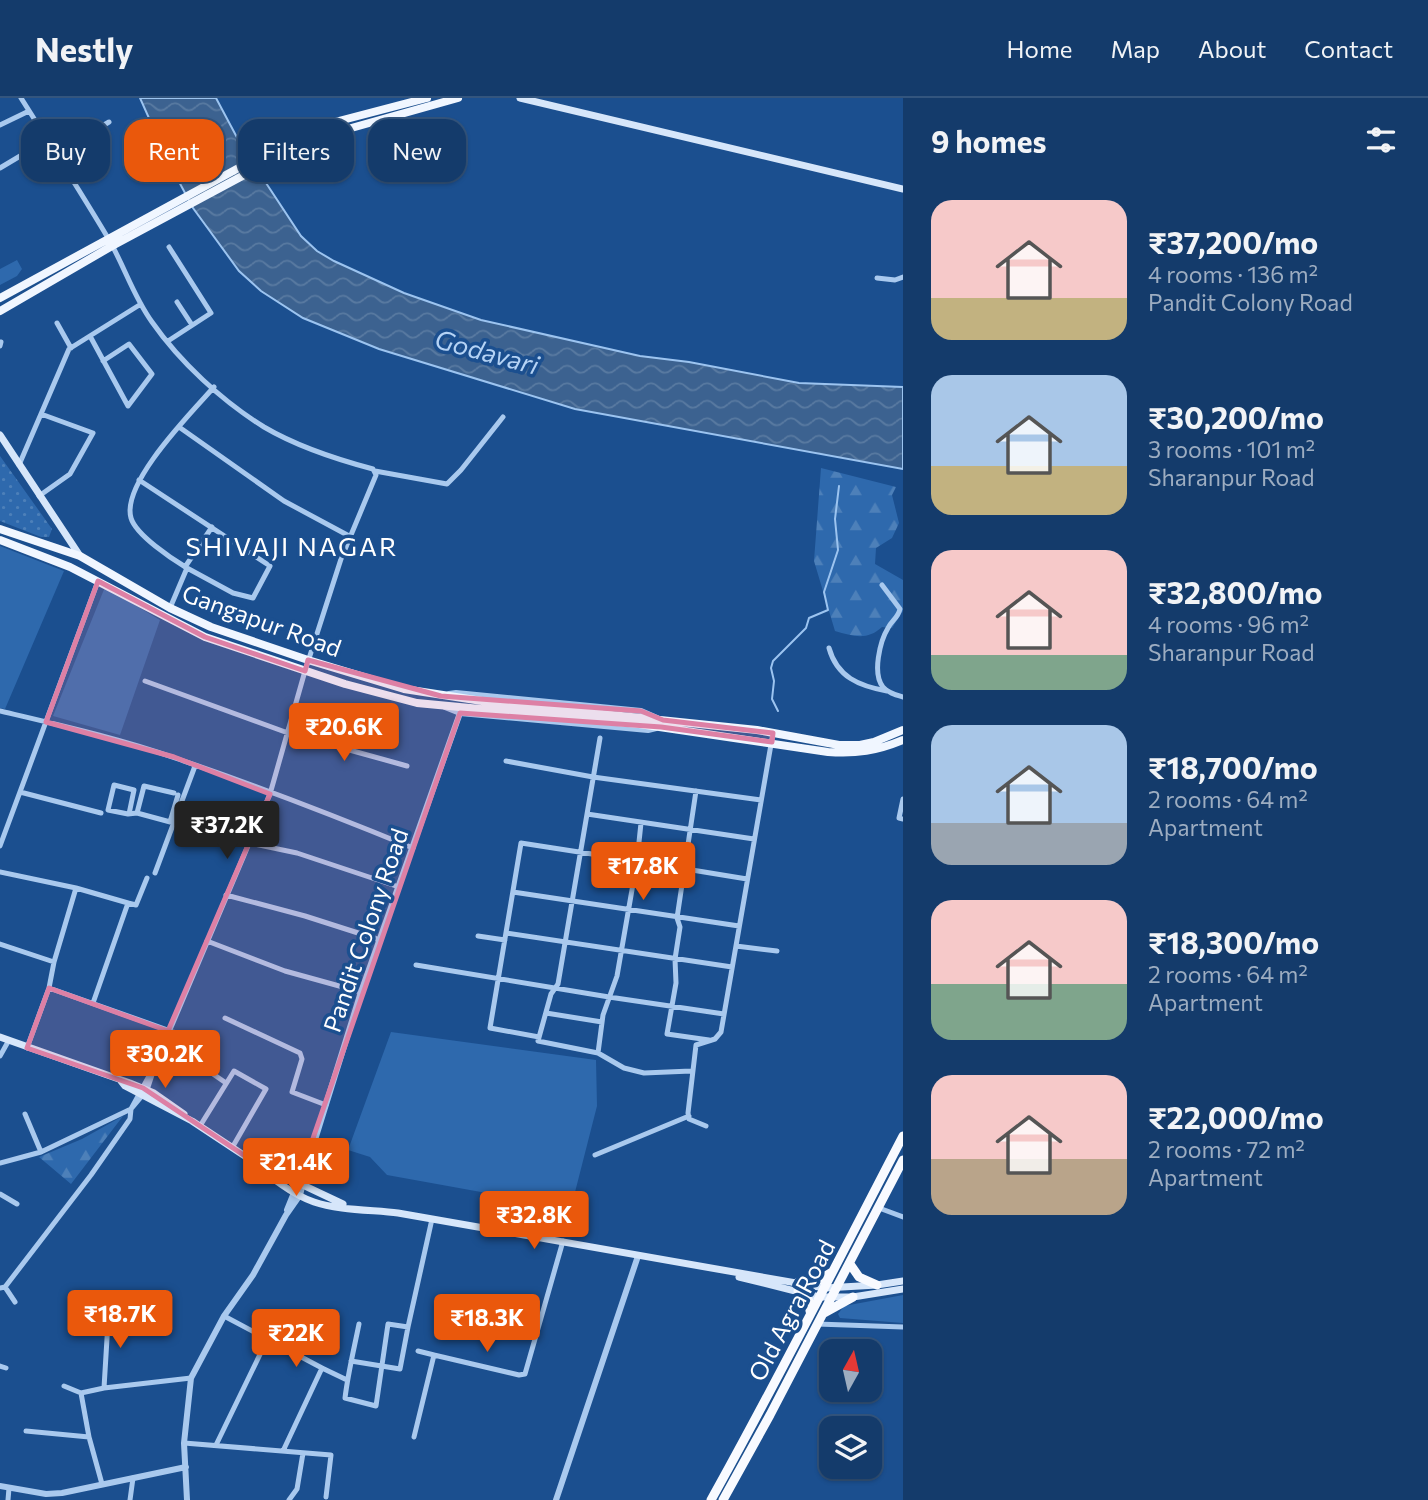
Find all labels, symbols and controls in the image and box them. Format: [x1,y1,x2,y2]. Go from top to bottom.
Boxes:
text: Nestly [35,28,133,69]
text: Home [1007,34,1073,63]
text: Map [1111,34,1160,63]
text: About [1198,34,1266,63]
text: Contact [1304,34,1393,63]
chip: Buy [21,119,110,182]
chip: Rent [124,119,224,182]
chip: Filters [238,119,354,182]
chip: New [368,119,466,182]
icon: filters [1362,121,1400,159]
text: 9 homes [931,122,1046,159]
text: ₹37,200/mo [1148,223,1318,260]
icon: home [987,228,1071,312]
text: 4 rooms · 136 m² [1148,260,1318,288]
text: Pandit Colony Road [1148,288,1353,316]
water label: Godavari [432,322,544,380]
text: ₹30,200/mo [1148,398,1324,435]
icon: home [987,403,1071,487]
text: 3 rooms · 101 m² [1148,435,1315,463]
text: Sharanpur Road [1148,463,1315,491]
district label: SHIVAJI NAGAR [186,530,398,561]
text: ₹32,800/mo [1148,573,1323,610]
street label: Gangapur Road [179,578,345,662]
icon: home [987,578,1071,662]
text: 4 rooms · 96 m² [1148,610,1309,638]
text: Sharanpur Road [1148,638,1315,666]
pin: ₹20.6K [287,704,401,763]
text: ₹20.6K [305,712,383,740]
text: ₹18,700/mo [1148,748,1318,785]
icon: home [987,753,1071,837]
text: 2 rooms · 64 m² [1148,785,1308,813]
pin: ₹37.2K [170,802,284,861]
text: ₹37.2K [190,810,264,838]
text: Apartment [1148,813,1263,841]
street label: Pandit Colony Road [317,824,413,1036]
pin: ₹17.8K [586,842,700,902]
text: ₹17.8K [607,851,679,879]
text: ₹18,300/mo [1148,923,1319,960]
icon: home [987,928,1071,1012]
text: 2 rooms · 64 m² [1148,960,1308,988]
text: Apartment [1148,988,1263,1016]
pin: ₹30.2K [108,1030,222,1090]
text: ₹30.2K [126,1039,204,1067]
text: ₹22,000/mo [1148,1098,1324,1135]
icon: home [987,1103,1071,1187]
text: 2 rooms · 72 m² [1148,1135,1305,1163]
pin: ₹21.4K [239,1138,353,1198]
text: ₹21.4K [259,1147,333,1175]
text: Apartment [1148,1163,1263,1191]
pin: ₹32.8K [477,1192,591,1251]
text: ₹32.8K [496,1200,572,1228]
street label: Old Agra Road [742,1234,840,1386]
pin: ₹18.7K [63,1290,177,1350]
pin: ₹18.3K [430,1294,544,1354]
text: ₹18.7K [83,1299,157,1327]
text: ₹18.3K [450,1303,524,1331]
pin: ₹22K [255,1310,337,1369]
text: ₹22K [268,1318,324,1346]
north arrow [819,1339,882,1402]
map controls [819,1339,882,1479]
button: layers [819,1416,882,1479]

